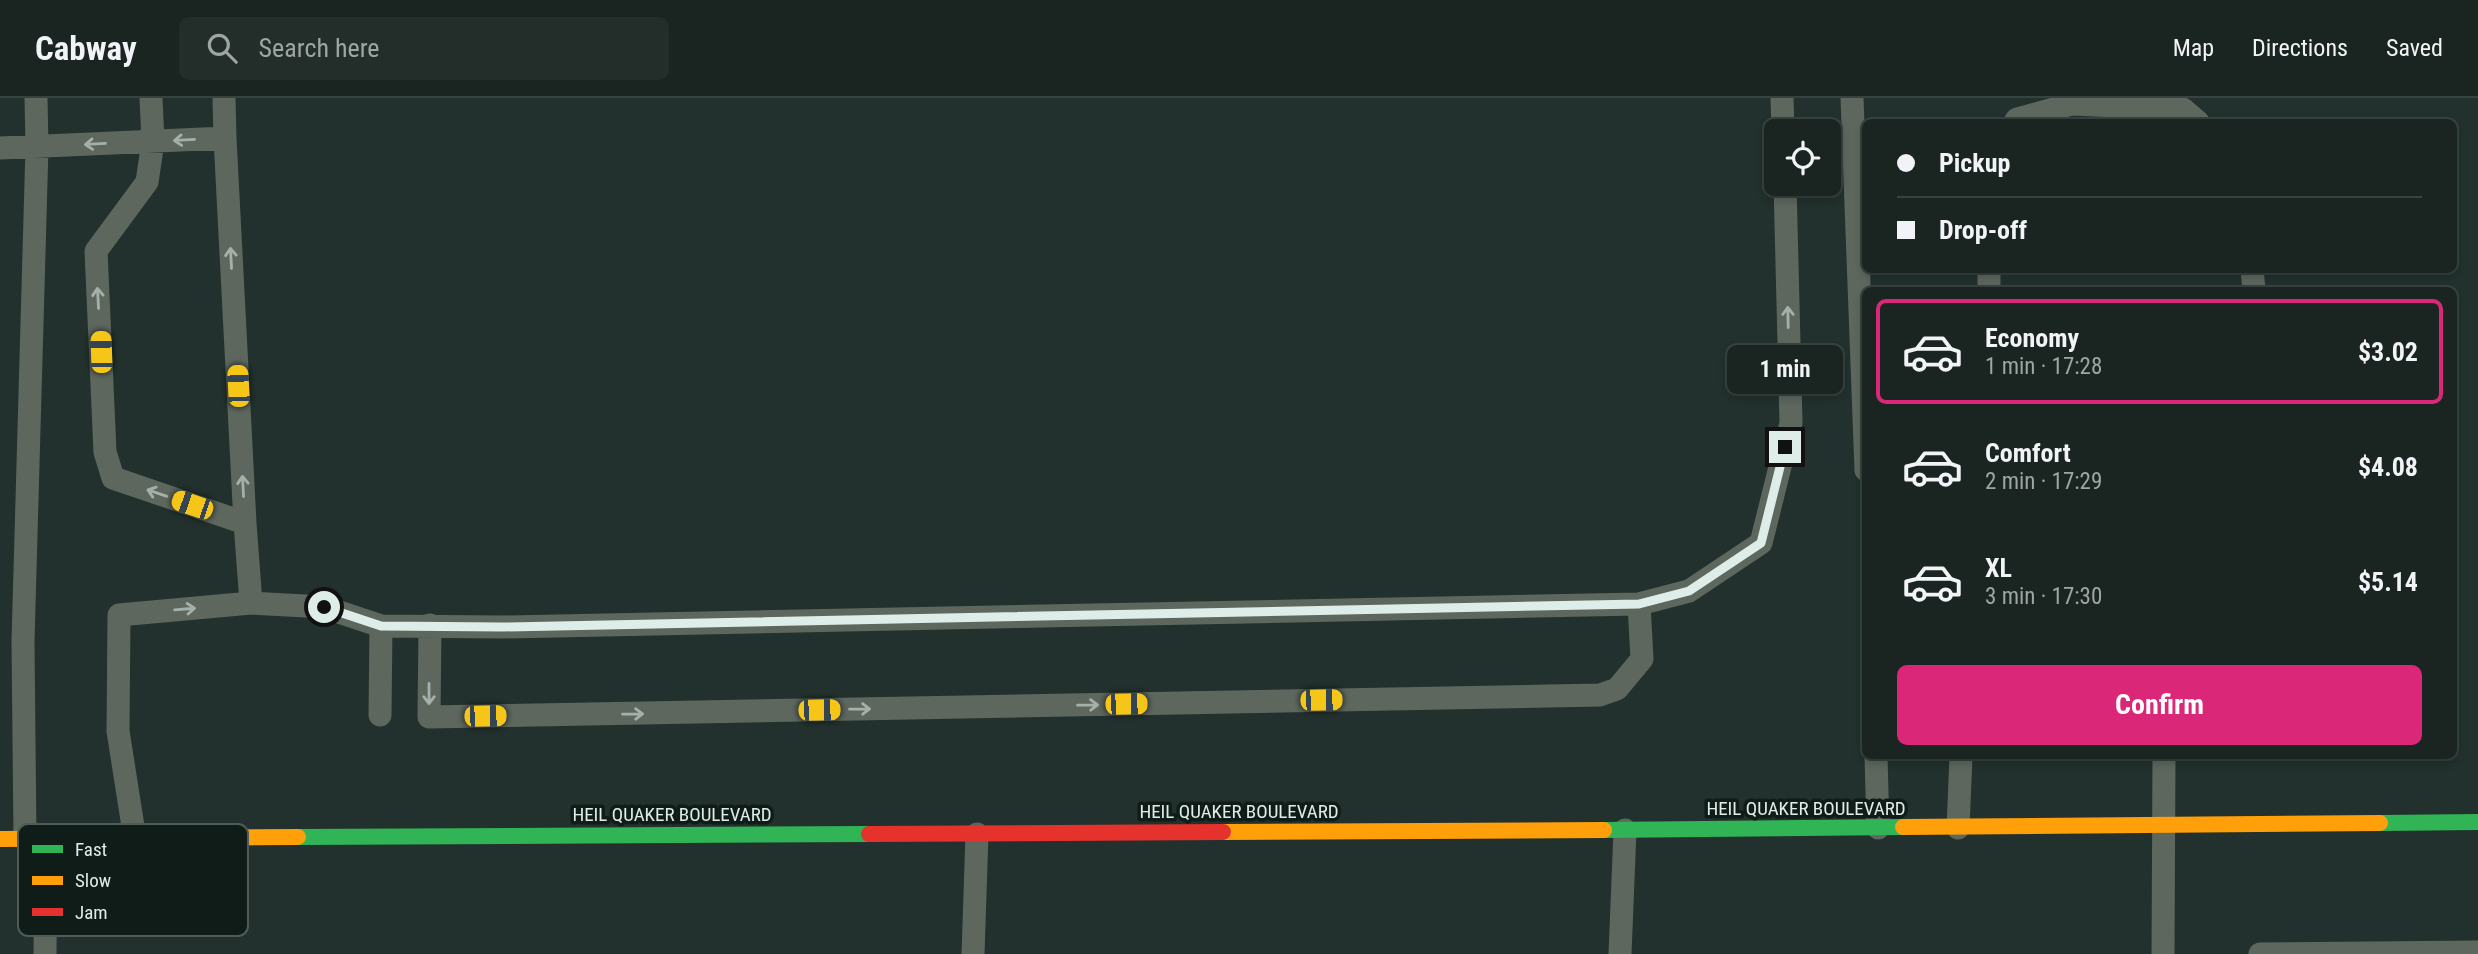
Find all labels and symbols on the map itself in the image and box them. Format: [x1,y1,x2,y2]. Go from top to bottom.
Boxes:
one-way arrow [173,134,196,147]
one-way arrow [84,138,107,151]
one-way arrow [224,248,237,270]
one-way arrow [92,287,105,310]
one-way arrow [1781,306,1795,329]
car [90,331,113,373]
callout: 1 min [1727,345,1843,394]
car [227,364,250,408]
route end [1769,431,1801,463]
one-way arrow [236,475,249,497]
one-way arrow [147,486,169,498]
car [169,488,216,522]
route start [308,591,340,623]
one-way arrow [173,602,196,615]
one-way arrow [422,682,436,705]
car [1300,689,1343,711]
car [1105,693,1148,715]
one-way arrow [1076,698,1099,711]
car [798,699,841,721]
one-way arrow [848,702,871,716]
car [464,705,507,727]
one-way arrow [621,707,644,720]
street label: HEIL QUAKER BOULEVARD [1706,797,1906,820]
street label: HEIL QUAKER BOULEVARD [1139,800,1339,823]
street label: HEIL QUAKER BOULEVARD [572,803,772,826]
legend [18,824,248,936]
text: Fast [75,838,107,861]
text: Slow [75,869,111,892]
text: Jam [75,901,108,924]

